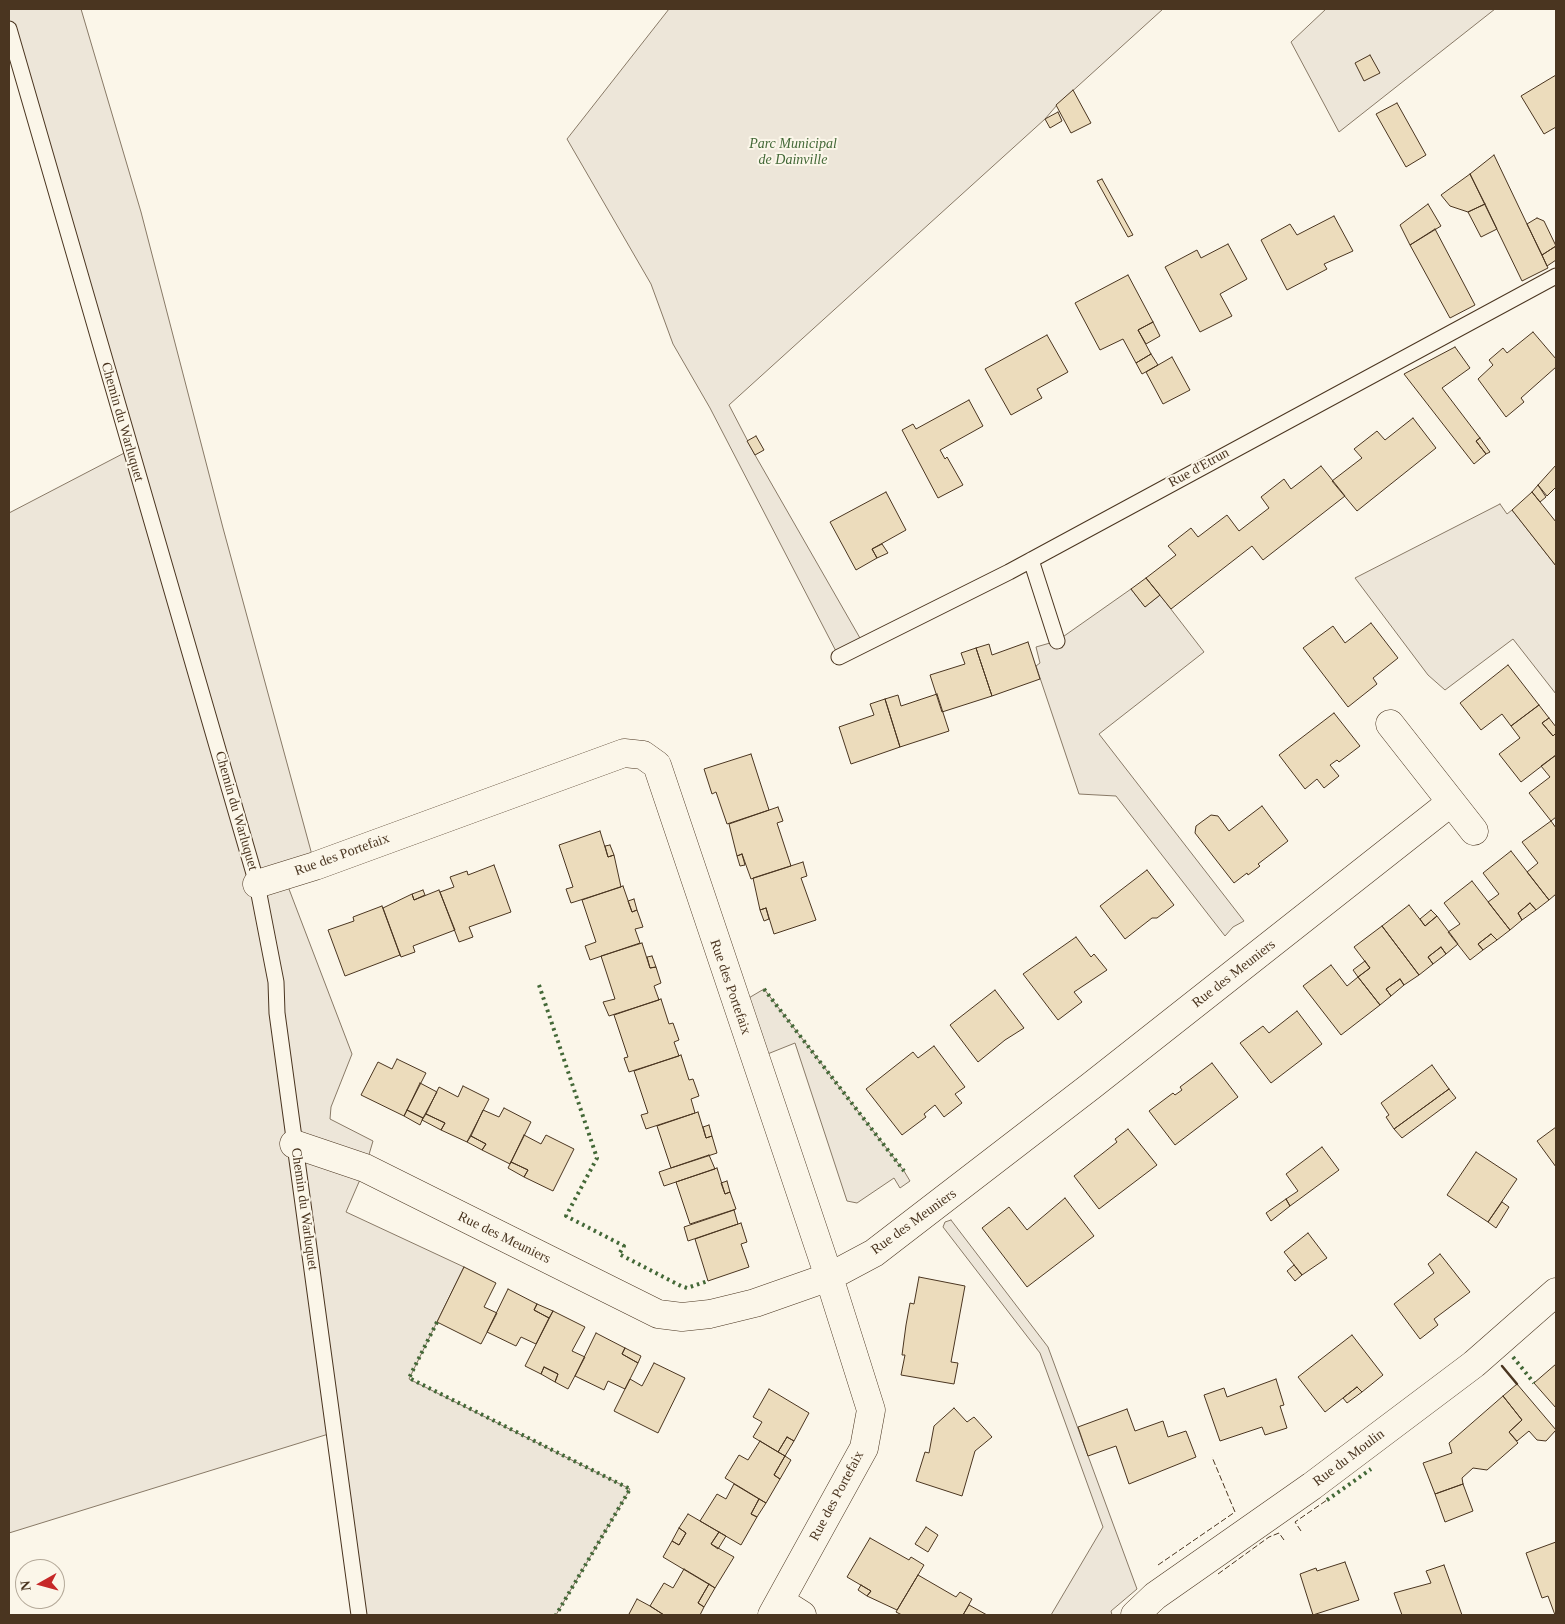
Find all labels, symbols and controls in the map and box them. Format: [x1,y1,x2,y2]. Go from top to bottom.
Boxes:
park label: Parc Municipal de Dainville [749,136,837,168]
street label: Chemin du Warluquet [97,360,147,484]
street label: Rue d'Etrun [1166,444,1232,492]
street label: Chemin du Warluquet [211,749,261,873]
street label: Rue des Portefaix [292,830,392,880]
street label: Rue des Meuniers [1189,936,1279,1012]
street label: Rue des Portefaix [706,937,754,1037]
street label: Chemin du Warluquet [287,1147,321,1271]
street label: Rue des Meuniers [868,1185,960,1259]
street label: Rue des Meuniers [455,1208,553,1268]
street label: Rue du Moulin [1310,1426,1388,1490]
street label: Rue des Portefaix [806,1448,868,1544]
north arrow [15,1559,65,1609]
text: N [18,1580,34,1592]

